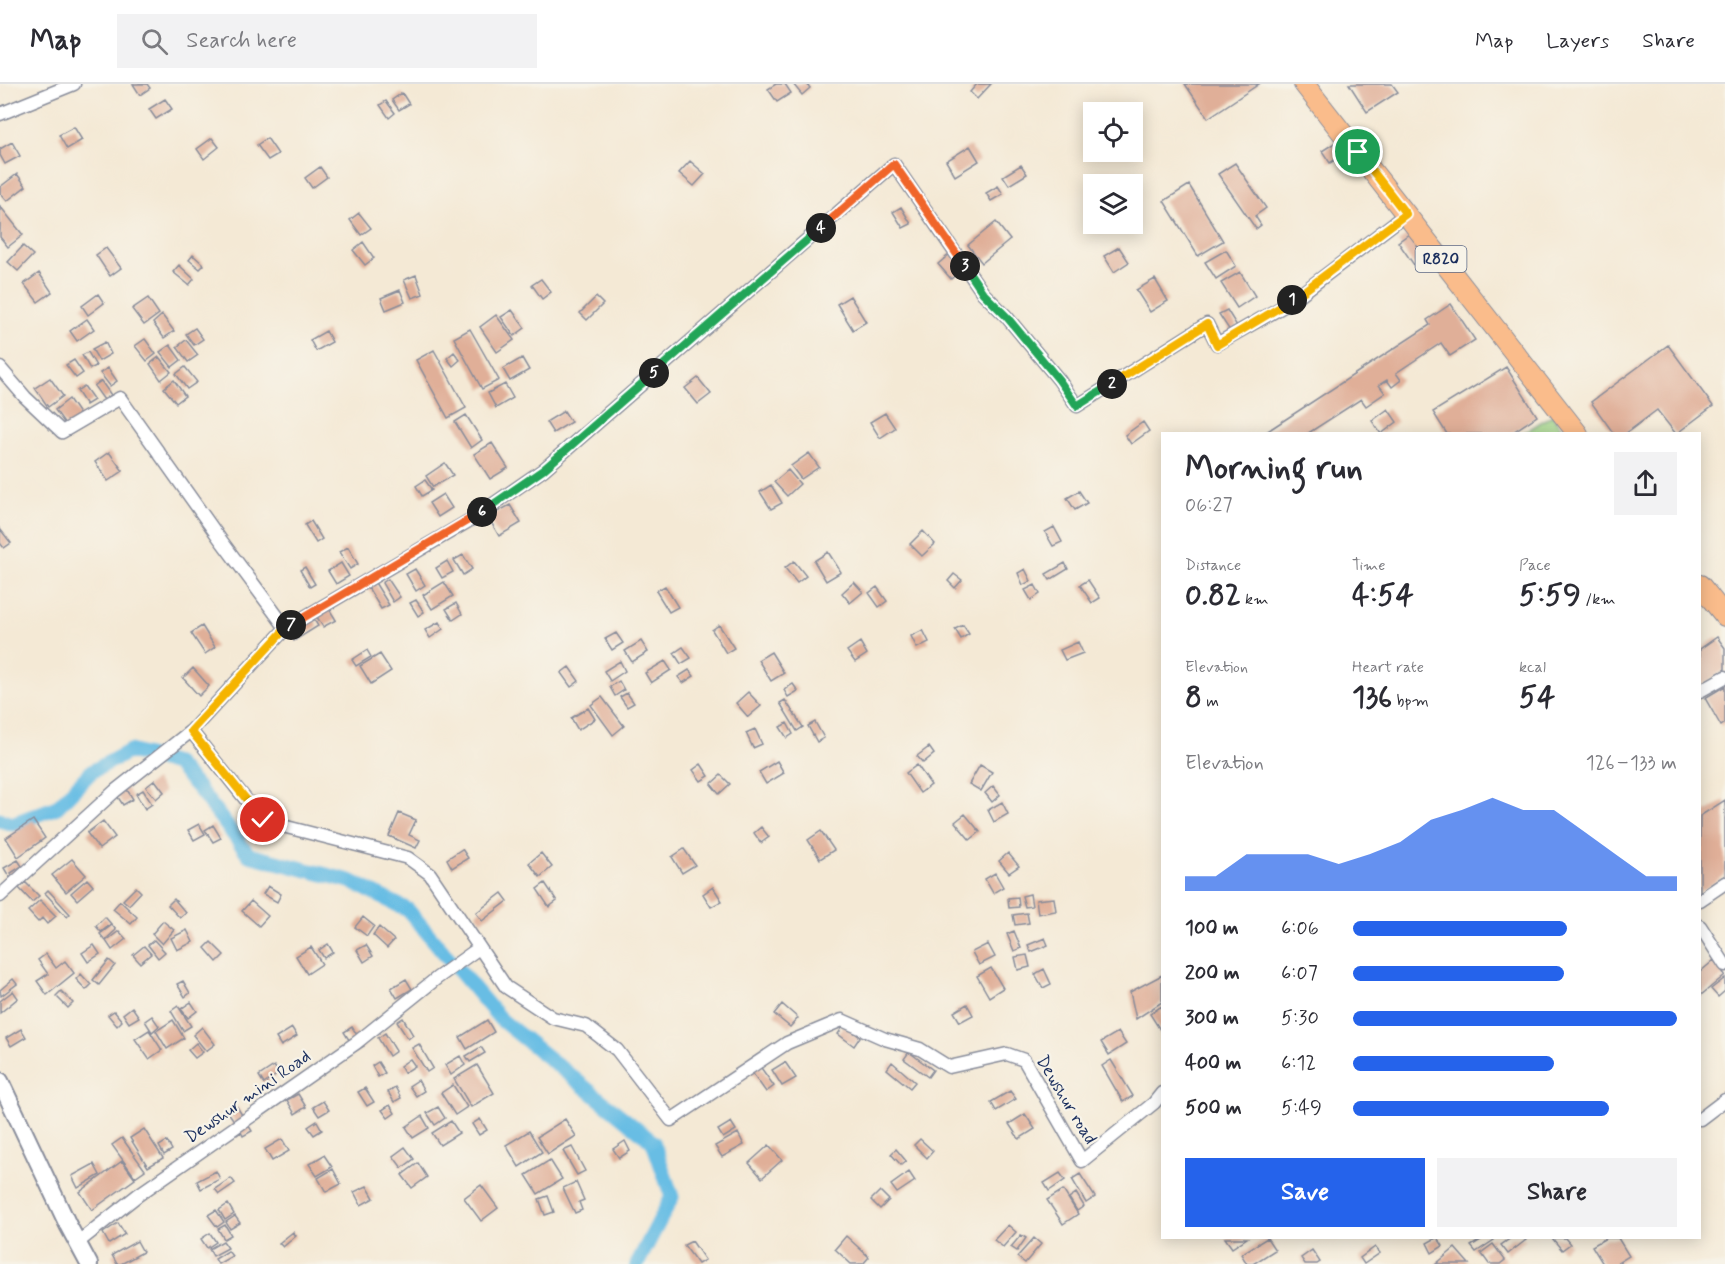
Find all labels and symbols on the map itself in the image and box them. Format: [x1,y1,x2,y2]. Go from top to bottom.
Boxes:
pin [1332,126,1383,177]
pin: 4 [806,213,836,243]
road number: R820 [1416,246,1466,272]
pin: 3 [950,251,980,281]
pin: 1 [1277,285,1307,315]
pin: 5 [639,358,669,388]
pin: 2 [1097,369,1127,399]
pin: 6 [467,497,497,527]
pin: 7 [276,610,306,640]
pin [237,794,288,845]
street label: Dewshur mini Road [180,1045,316,1149]
street label: Dewshur road [1030,1051,1102,1149]

